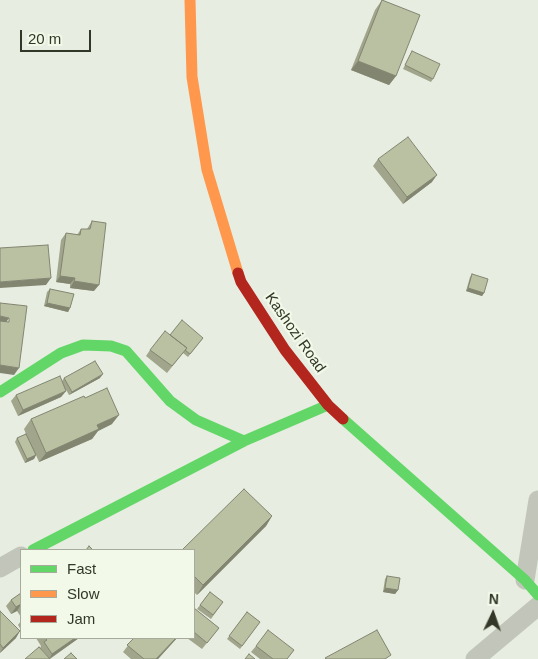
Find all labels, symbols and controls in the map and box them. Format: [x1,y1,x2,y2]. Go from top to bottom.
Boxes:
scale bar [22,20,94,52]
text: 20 m [28,30,61,47]
street label: Kashozi Road [261,290,329,376]
legend [20,549,195,639]
text: Fast [67,560,96,577]
text: Slow [67,585,100,602]
north arrow [468,589,518,639]
text: N [488,591,499,607]
text: Jam [67,610,95,627]

